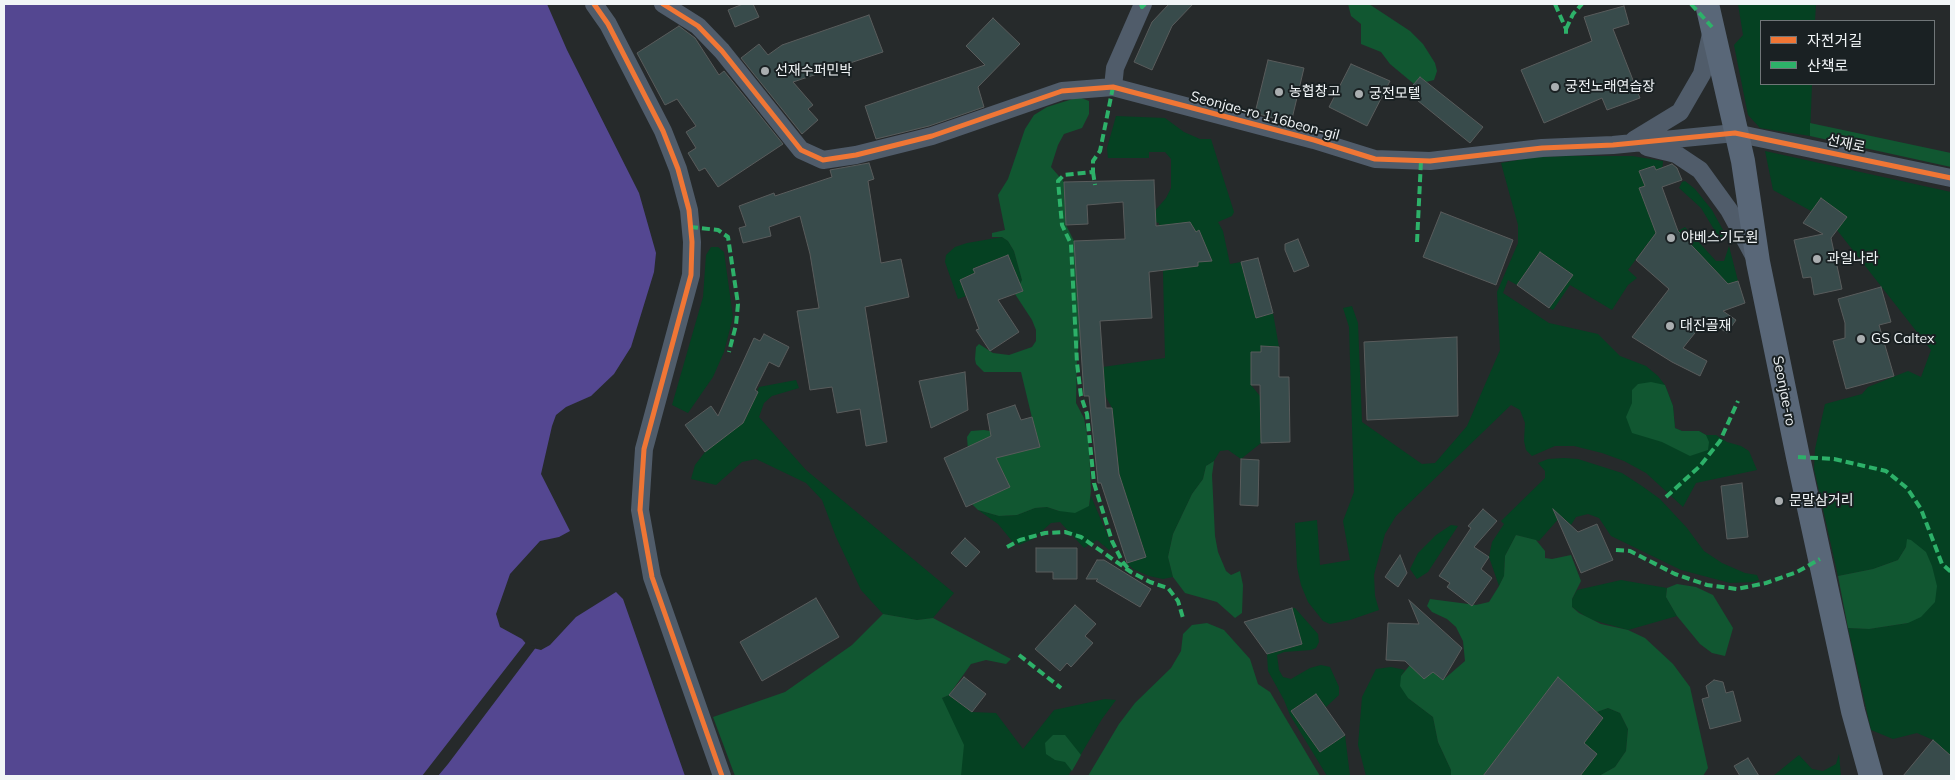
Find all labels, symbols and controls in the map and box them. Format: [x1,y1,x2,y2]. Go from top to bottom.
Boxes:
legend [1760,20,1935,85]
text: 자전거길 [1807,31,1862,50]
text: 산책로 [1807,56,1848,75]
place label: 선재수퍼민박 [775,63,852,79]
marker: 선재수퍼민박 [759,65,771,77]
place label: 궁전노래연습장 [1565,79,1655,95]
marker: 궁전노래연습장 [1549,81,1561,93]
place label: 농협창고 [1289,84,1341,100]
marker: 농협창고 [1273,86,1285,98]
place label: 궁전모텔 [1369,86,1421,102]
street label: Seonjae-ro 116beon-gil [1189,88,1341,144]
marker: 궁전모텔 [1353,88,1365,100]
street label: 선재로 [1825,132,1867,156]
place label: 야베스기도원 [1681,230,1758,246]
marker: 야베스기도원 [1665,232,1677,244]
place label: 과일나라 [1827,251,1879,267]
marker: 과일나라 [1811,253,1823,265]
place label: 대진골재 [1680,318,1732,334]
marker: 대진골재 [1664,320,1676,332]
place label: GS Caltex [1871,331,1935,347]
marker: GS Caltex [1855,333,1867,345]
street label: Seonjae-ro [1769,355,1799,427]
place label: 문말삼거리 [1789,493,1853,509]
marker: 문말삼거리 [1773,495,1785,507]

